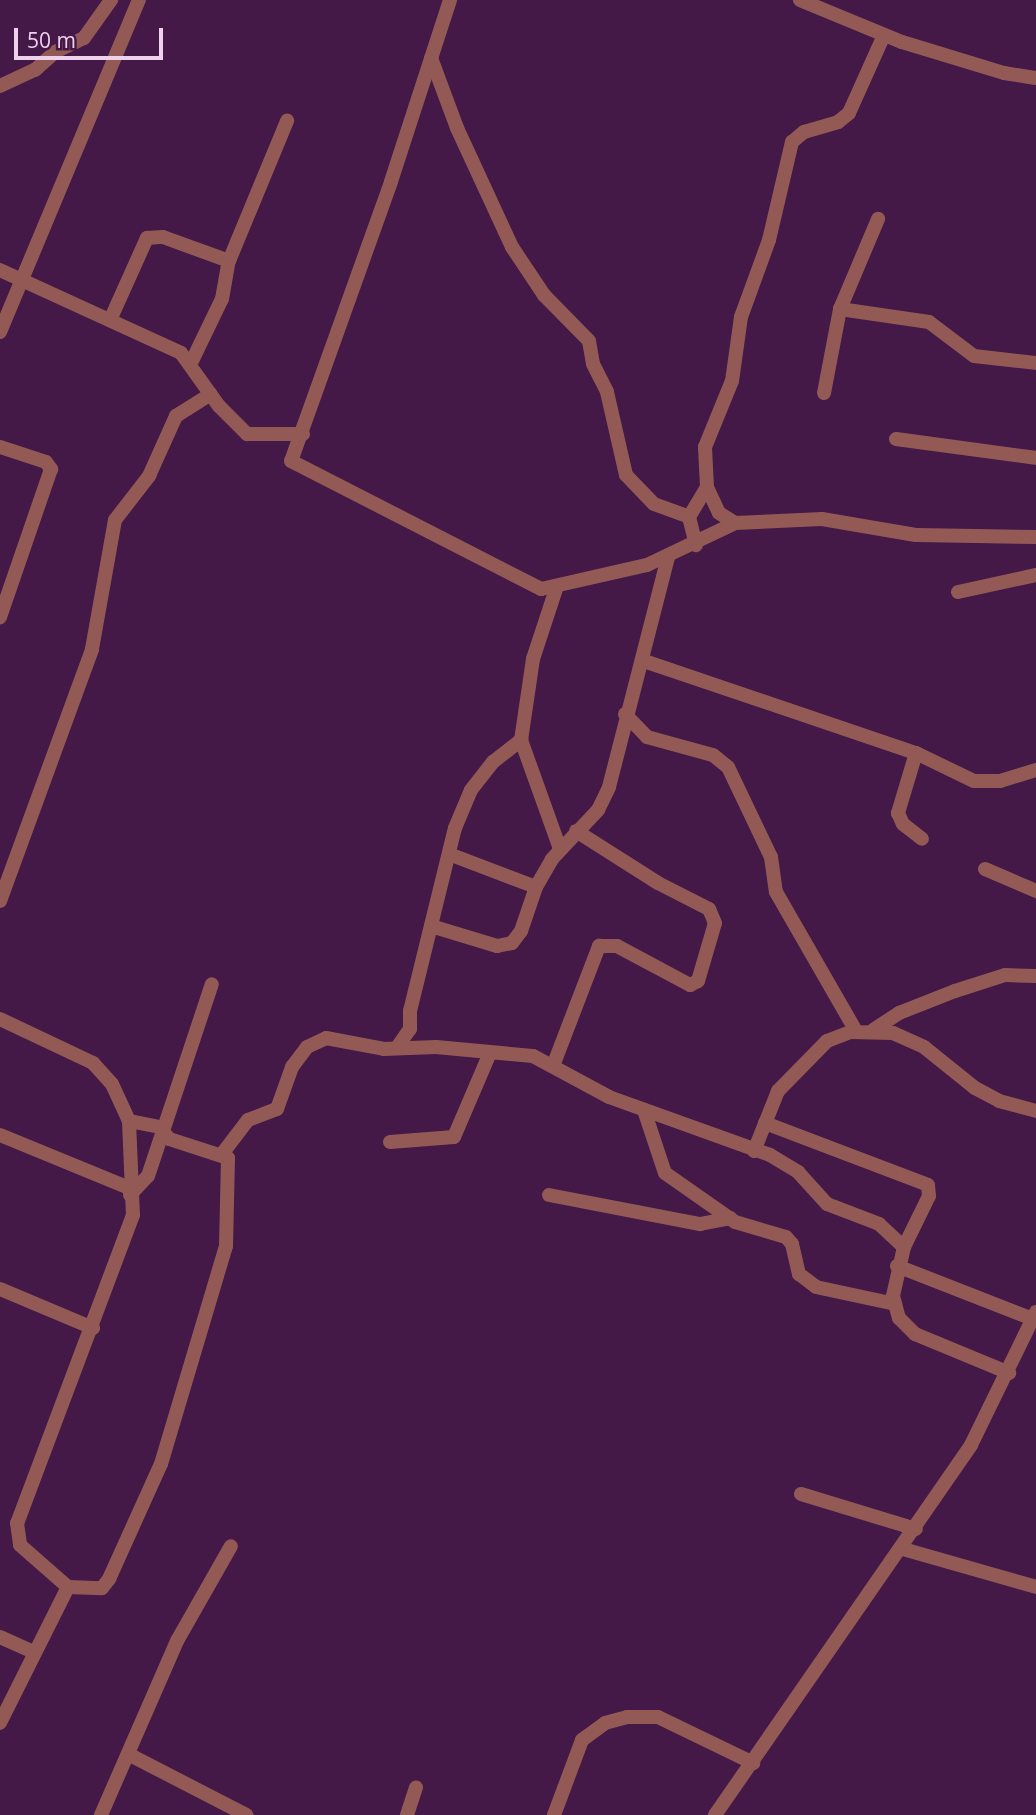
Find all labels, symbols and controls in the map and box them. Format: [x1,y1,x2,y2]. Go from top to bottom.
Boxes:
scale bar [18,14,166,58]
text: 50 m [27,26,76,54]

